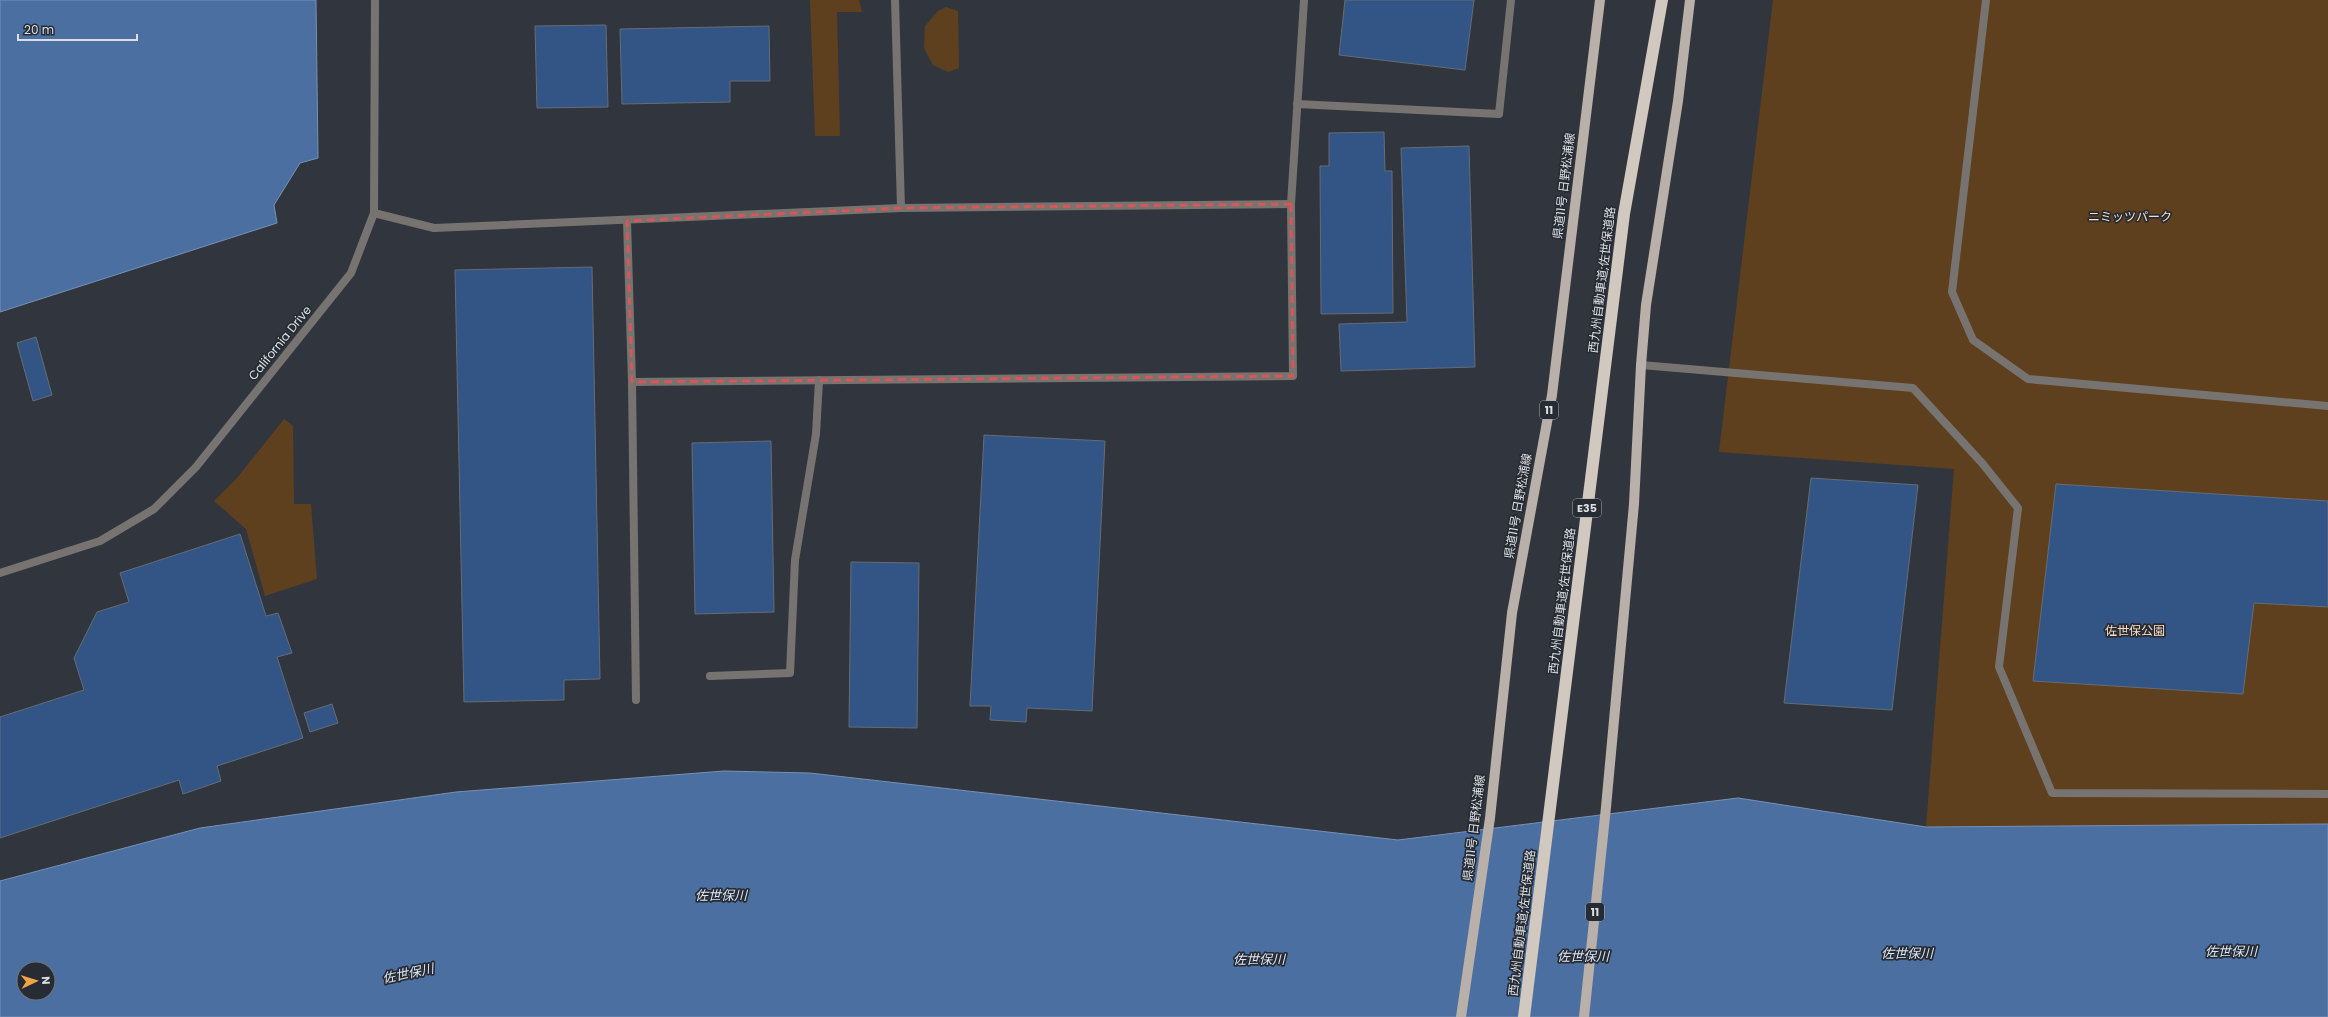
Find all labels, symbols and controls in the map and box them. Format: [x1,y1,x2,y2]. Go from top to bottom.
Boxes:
scale bar [18,16,137,42]
text: 20 m [24,21,54,38]
street label: 県道11号 日野松浦線 [1549,132,1578,240]
street label: 西九州自動車道;佐世保道路 [1584,206,1619,354]
park label: ニミッツパーク [2088,208,2172,225]
street label: California Drive [244,302,315,384]
road number: 11 [1540,401,1558,419]
street label: 県道11号 日野松浦線 [1500,452,1535,560]
road number: E35 [1573,499,1601,517]
street label: 西九州自動車道;佐世保道路 [1544,527,1579,675]
park label: 佐世保公園 [2105,622,2165,639]
street label: 県道11号 日野松浦線 [1459,774,1488,882]
street label: 西九州自動車道;佐世保道路 [1504,849,1539,997]
water label: 佐世保川 [695,886,749,905]
road number: 11 [1586,903,1604,921]
water label: 佐世保川 [2205,942,2259,961]
water label: 佐世保川 [1881,944,1935,963]
water label: 佐世保川 [1557,947,1611,966]
water label: 佐世保川 [1233,950,1287,969]
water label: 佐世保川 [381,958,437,988]
north arrow [16,961,56,1001]
text: N [38,976,54,985]

